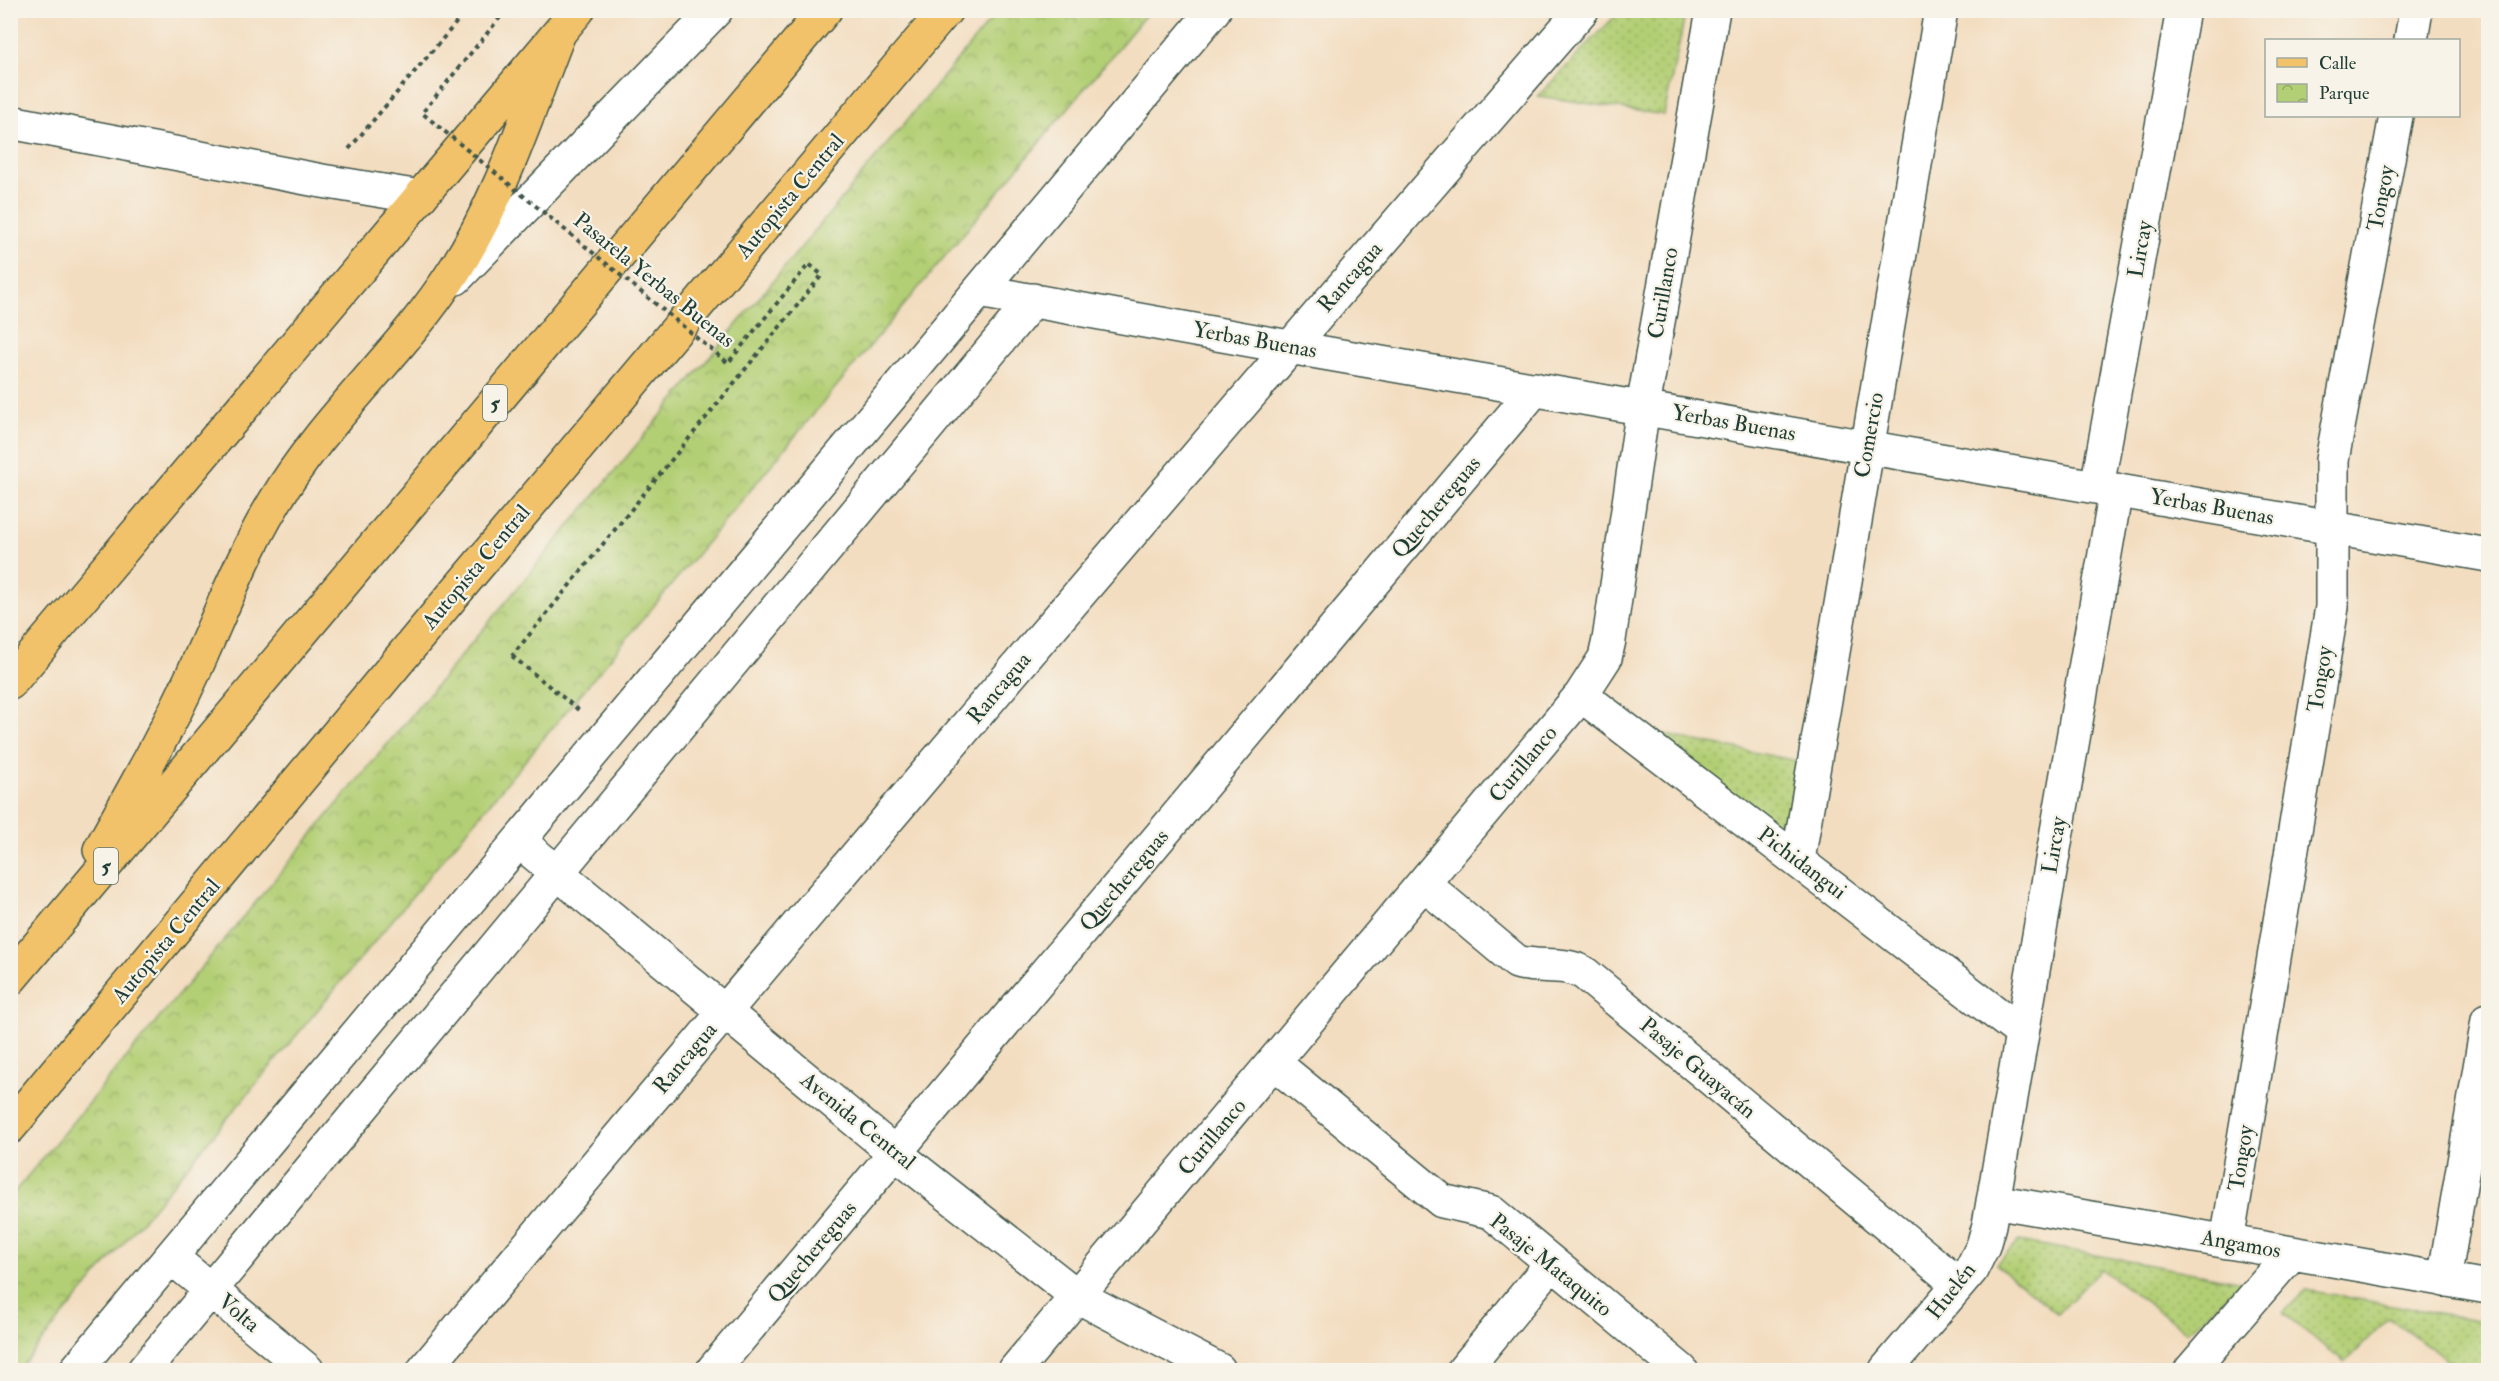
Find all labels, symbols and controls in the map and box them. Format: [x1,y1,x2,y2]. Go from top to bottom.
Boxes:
legend [2265,39,2460,117]
text: Calle [2319,52,2357,75]
text: Parque [2319,82,2370,105]
street label: Autopista Central [729,128,851,266]
street label: Tongoy [2361,162,2401,233]
street label: Pasarela Yerbas Buenas [567,206,741,354]
street label: Lircay [2121,218,2159,280]
street label: Rancagua [1311,235,1389,318]
street label: Curillanco [1641,245,1685,341]
street label: Yerbas Buenas [1191,315,1319,365]
road number: 5 [483,385,507,421]
street label: Comercio [1848,390,1890,480]
street label: Yerbas Buenas [1670,398,1798,448]
street label: Quechereguas [1385,450,1487,564]
street label: Yerbas Buenas [2148,482,2276,532]
street label: Autopista Central [415,499,537,637]
street label: Tongoy [2301,644,2339,714]
street label: Rancagua [961,646,1038,730]
street label: Curillanco [1483,720,1563,808]
street label: Lircay [2035,814,2073,876]
street label: Pichidangui [1752,820,1852,906]
street label: Quechereguas [1073,823,1175,937]
road number: 5 [94,848,118,884]
street label: Autopista Central [105,873,227,1011]
street label: Pasaje Guayacán [1634,1011,1762,1125]
street label: Rancagua [647,1016,724,1100]
street label: Avenida Central [794,1065,922,1176]
street label: Curillanco [1172,1093,1252,1181]
street label: Tongoy [2222,1123,2260,1193]
street label: Quechereguas [761,1195,863,1309]
street label: Pasaje Mataquito [1484,1207,1618,1323]
street label: Angamos [2198,1223,2283,1265]
street label: Huelén [1920,1257,1982,1325]
street label: Volta [212,1288,266,1339]

